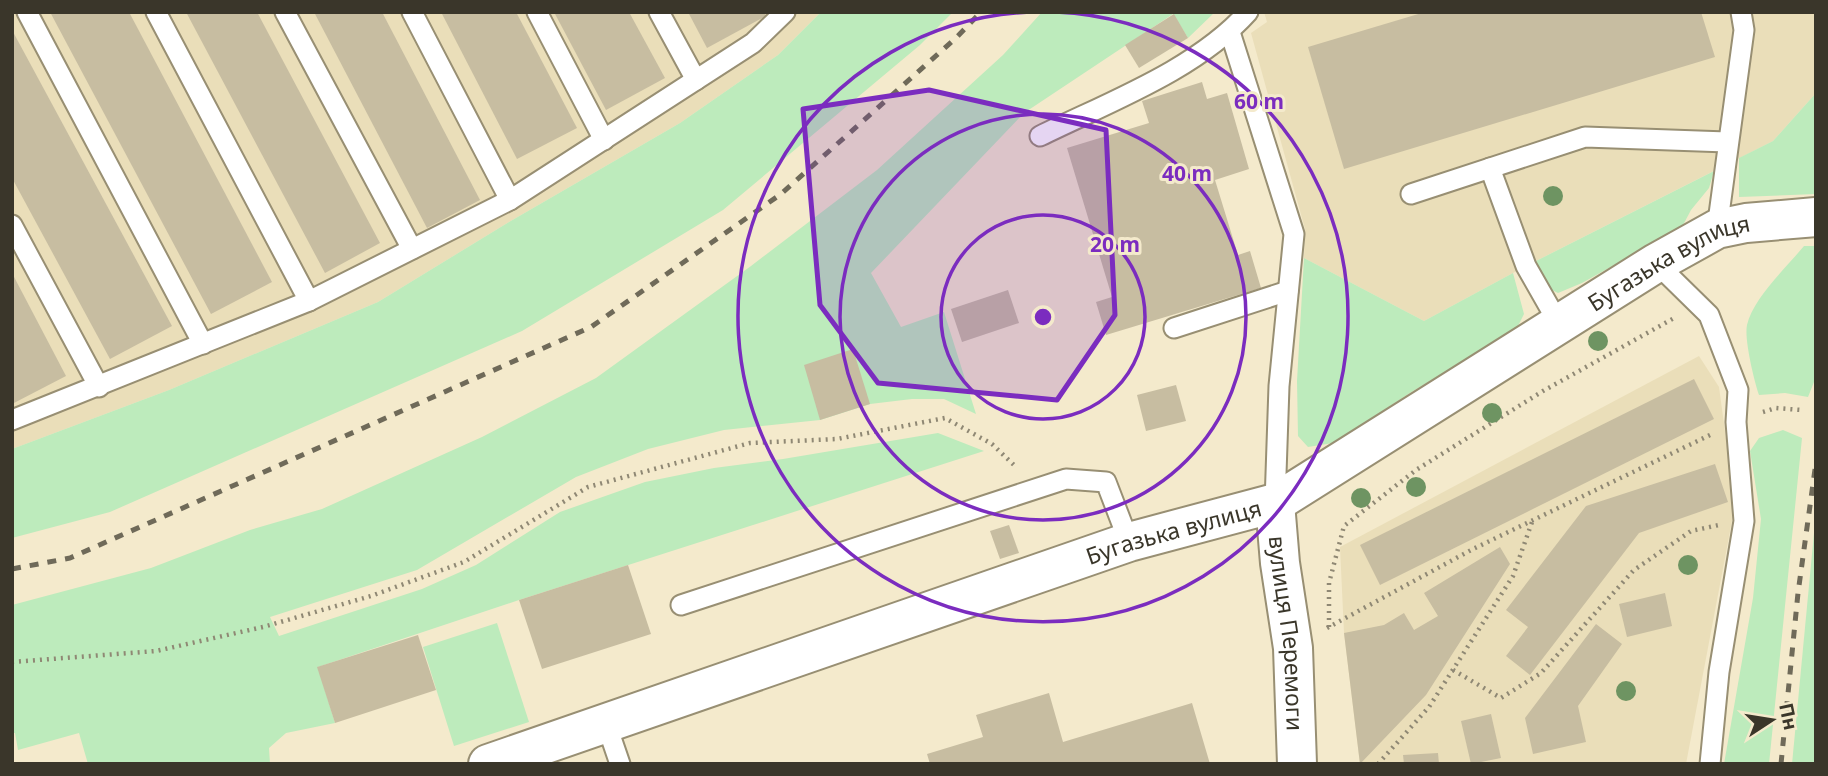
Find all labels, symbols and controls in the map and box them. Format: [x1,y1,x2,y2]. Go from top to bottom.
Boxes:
text: 60 m [1234,87,1284,115]
text: 40 m [1162,159,1212,187]
street label: Бугазька вулиця [1581,207,1753,318]
text: 20 m [1090,230,1140,258]
centre of rings [1031,305,1055,329]
street label: Бугазька вулиця [1081,491,1265,572]
street label: вулиця Перемоги [1262,534,1312,732]
north arrow [1737,685,1807,755]
text: Пн [1773,701,1804,732]

